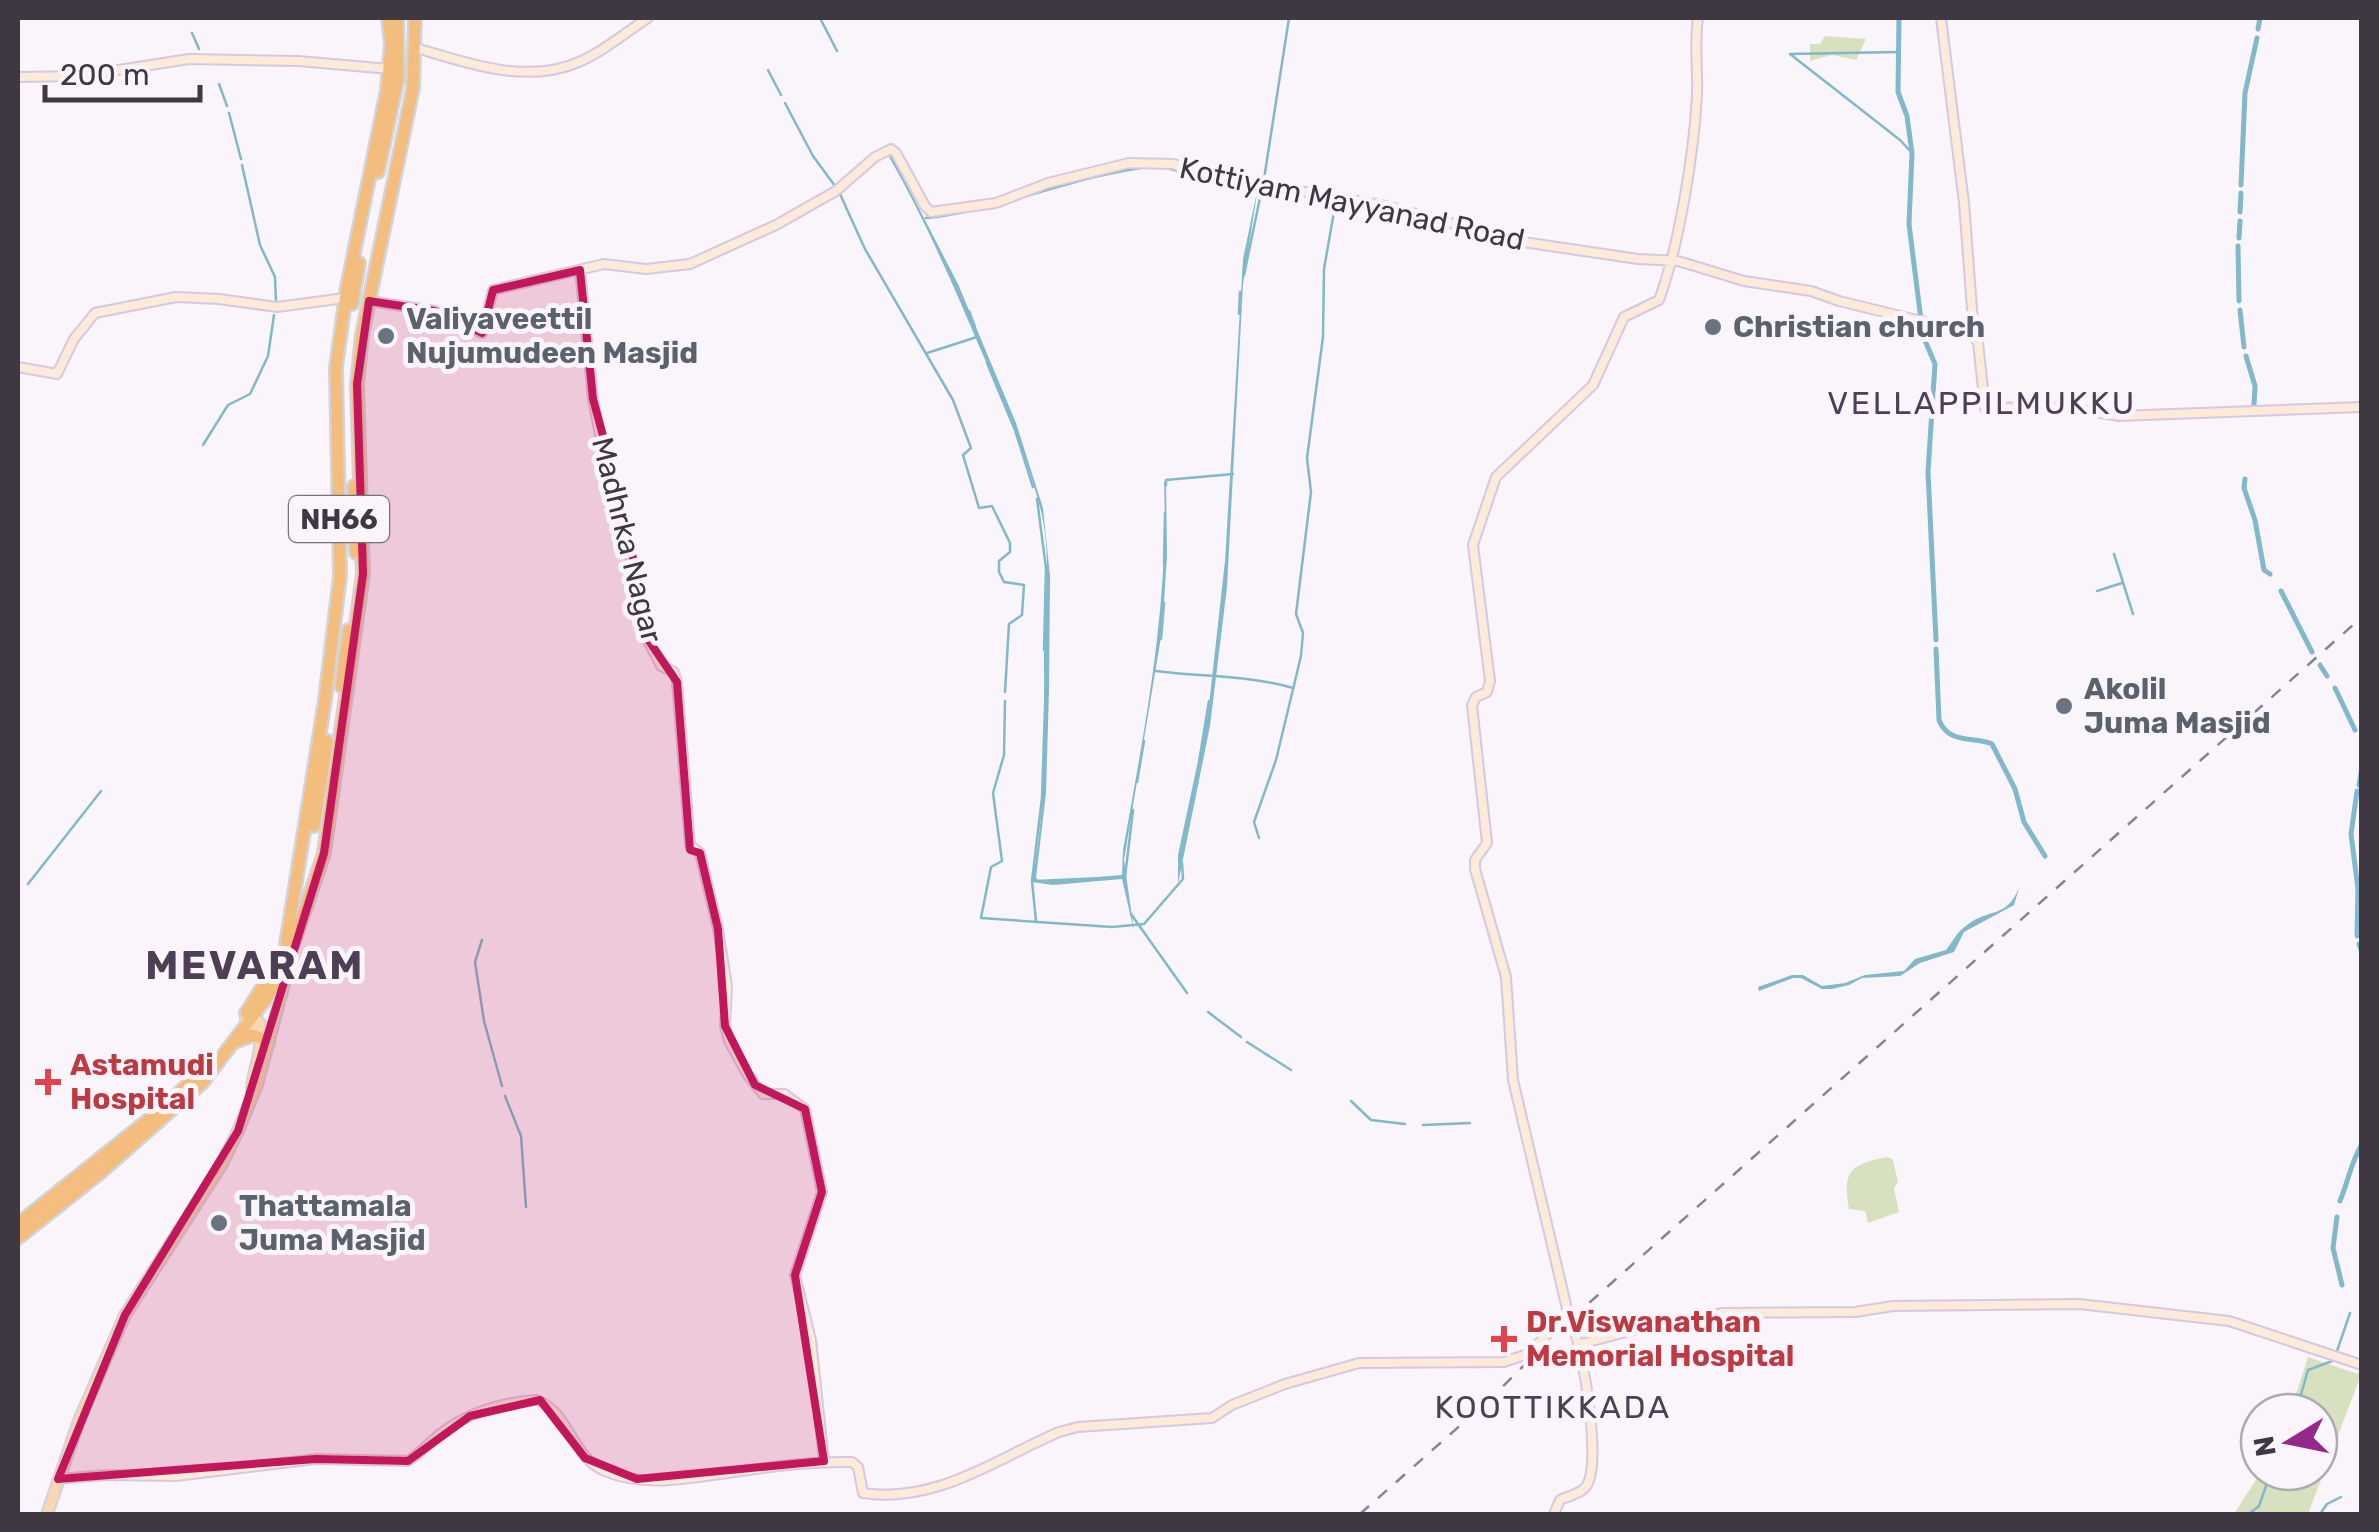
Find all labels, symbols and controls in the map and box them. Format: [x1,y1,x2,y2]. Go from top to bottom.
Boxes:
scale bar [45,40,200,102]
text: 200 m [60,57,150,93]
street label: Kottiyam Mayyanad Road [1176,150,1528,258]
place label: Valiyaveettil Nujumudeen Masjid [406,301,698,371]
place label: Christian church [1733,309,1985,345]
marker: Christian church [1702,316,1724,338]
marker: Valiyaveettil Nujumudeen Masjid [375,325,397,347]
district label: VELLAPPILMUKKU [1827,384,2137,422]
street label: Madhrka Nagar [584,434,670,647]
road number: NH66 [289,496,389,542]
place label: Akolil Juma Masjid [2084,671,2271,741]
marker: Akolil Juma Masjid [2053,695,2075,717]
district label: MEVARAM [145,942,365,989]
place label: Astamudi Hospital [70,1047,214,1117]
marker: Astamudi Hospital [35,1069,61,1095]
place label: Thattamala Juma Masjid [239,1188,426,1258]
marker: Thattamala Juma Masjid [208,1212,230,1234]
place label: Dr.Viswanathan Memorial Hospital [1526,1304,1794,1374]
marker: Dr.Viswanathan Memorial Hospital [1491,1326,1517,1352]
district label: KOOTTIKKADA [1434,1388,1672,1426]
north arrow [2239,1392,2339,1492]
text: N [2247,1433,2283,1459]

